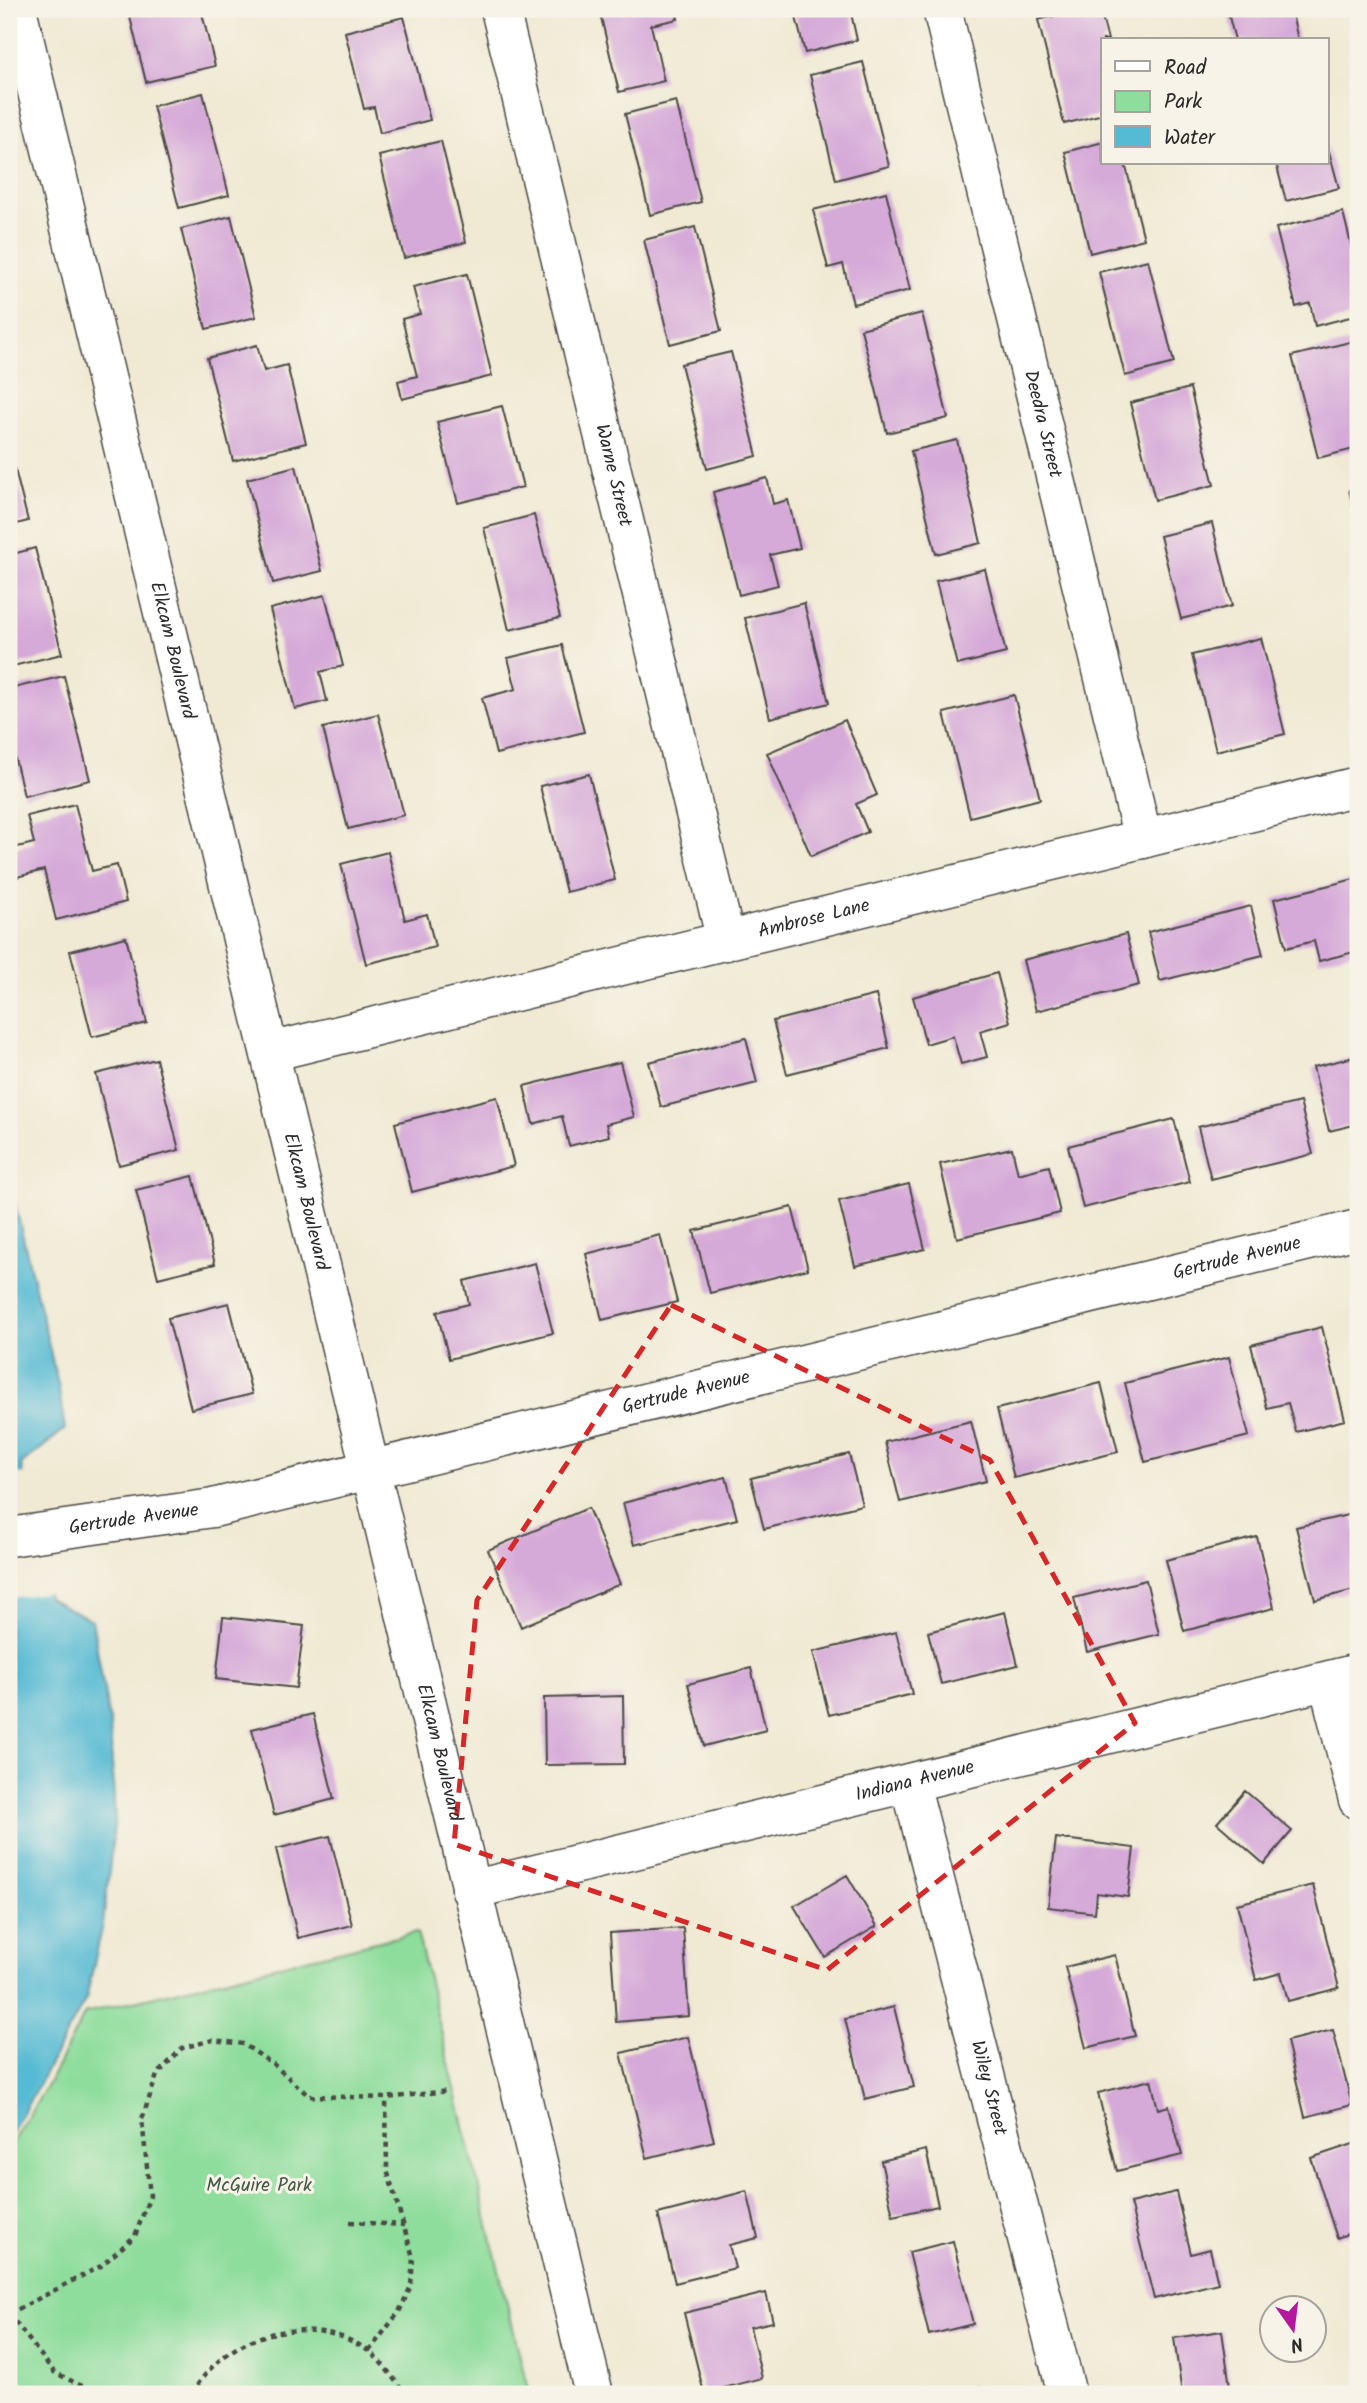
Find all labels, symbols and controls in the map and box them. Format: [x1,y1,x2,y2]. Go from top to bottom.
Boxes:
legend [1101,38,1328,164]
text: Road [1164,52,1207,85]
text: Park [1164,86,1202,119]
text: Water [1164,122,1216,155]
street label: Deedra Street [1015,367,1070,482]
street label: Warne Street [586,421,640,530]
street label: Elkcam Boulevard [141,579,203,723]
street label: Ambrose Lane [755,891,873,947]
street label: Elkcam Boulevard [274,1130,337,1274]
street label: Gertrude Avenue [1170,1228,1305,1289]
street label: Gertrude Avenue [619,1363,754,1423]
street label: Gertrude Avenue [67,1495,201,1543]
street label: Elkcam Boulevard [408,1681,470,1825]
street label: Indiana Avenue [852,1752,978,1810]
street label: Wiley Street [962,2037,1015,2140]
park label: McGuire Park [206,2171,312,2201]
north arrow [1258,2294,1328,2364]
text: N [1287,2328,1306,2360]

